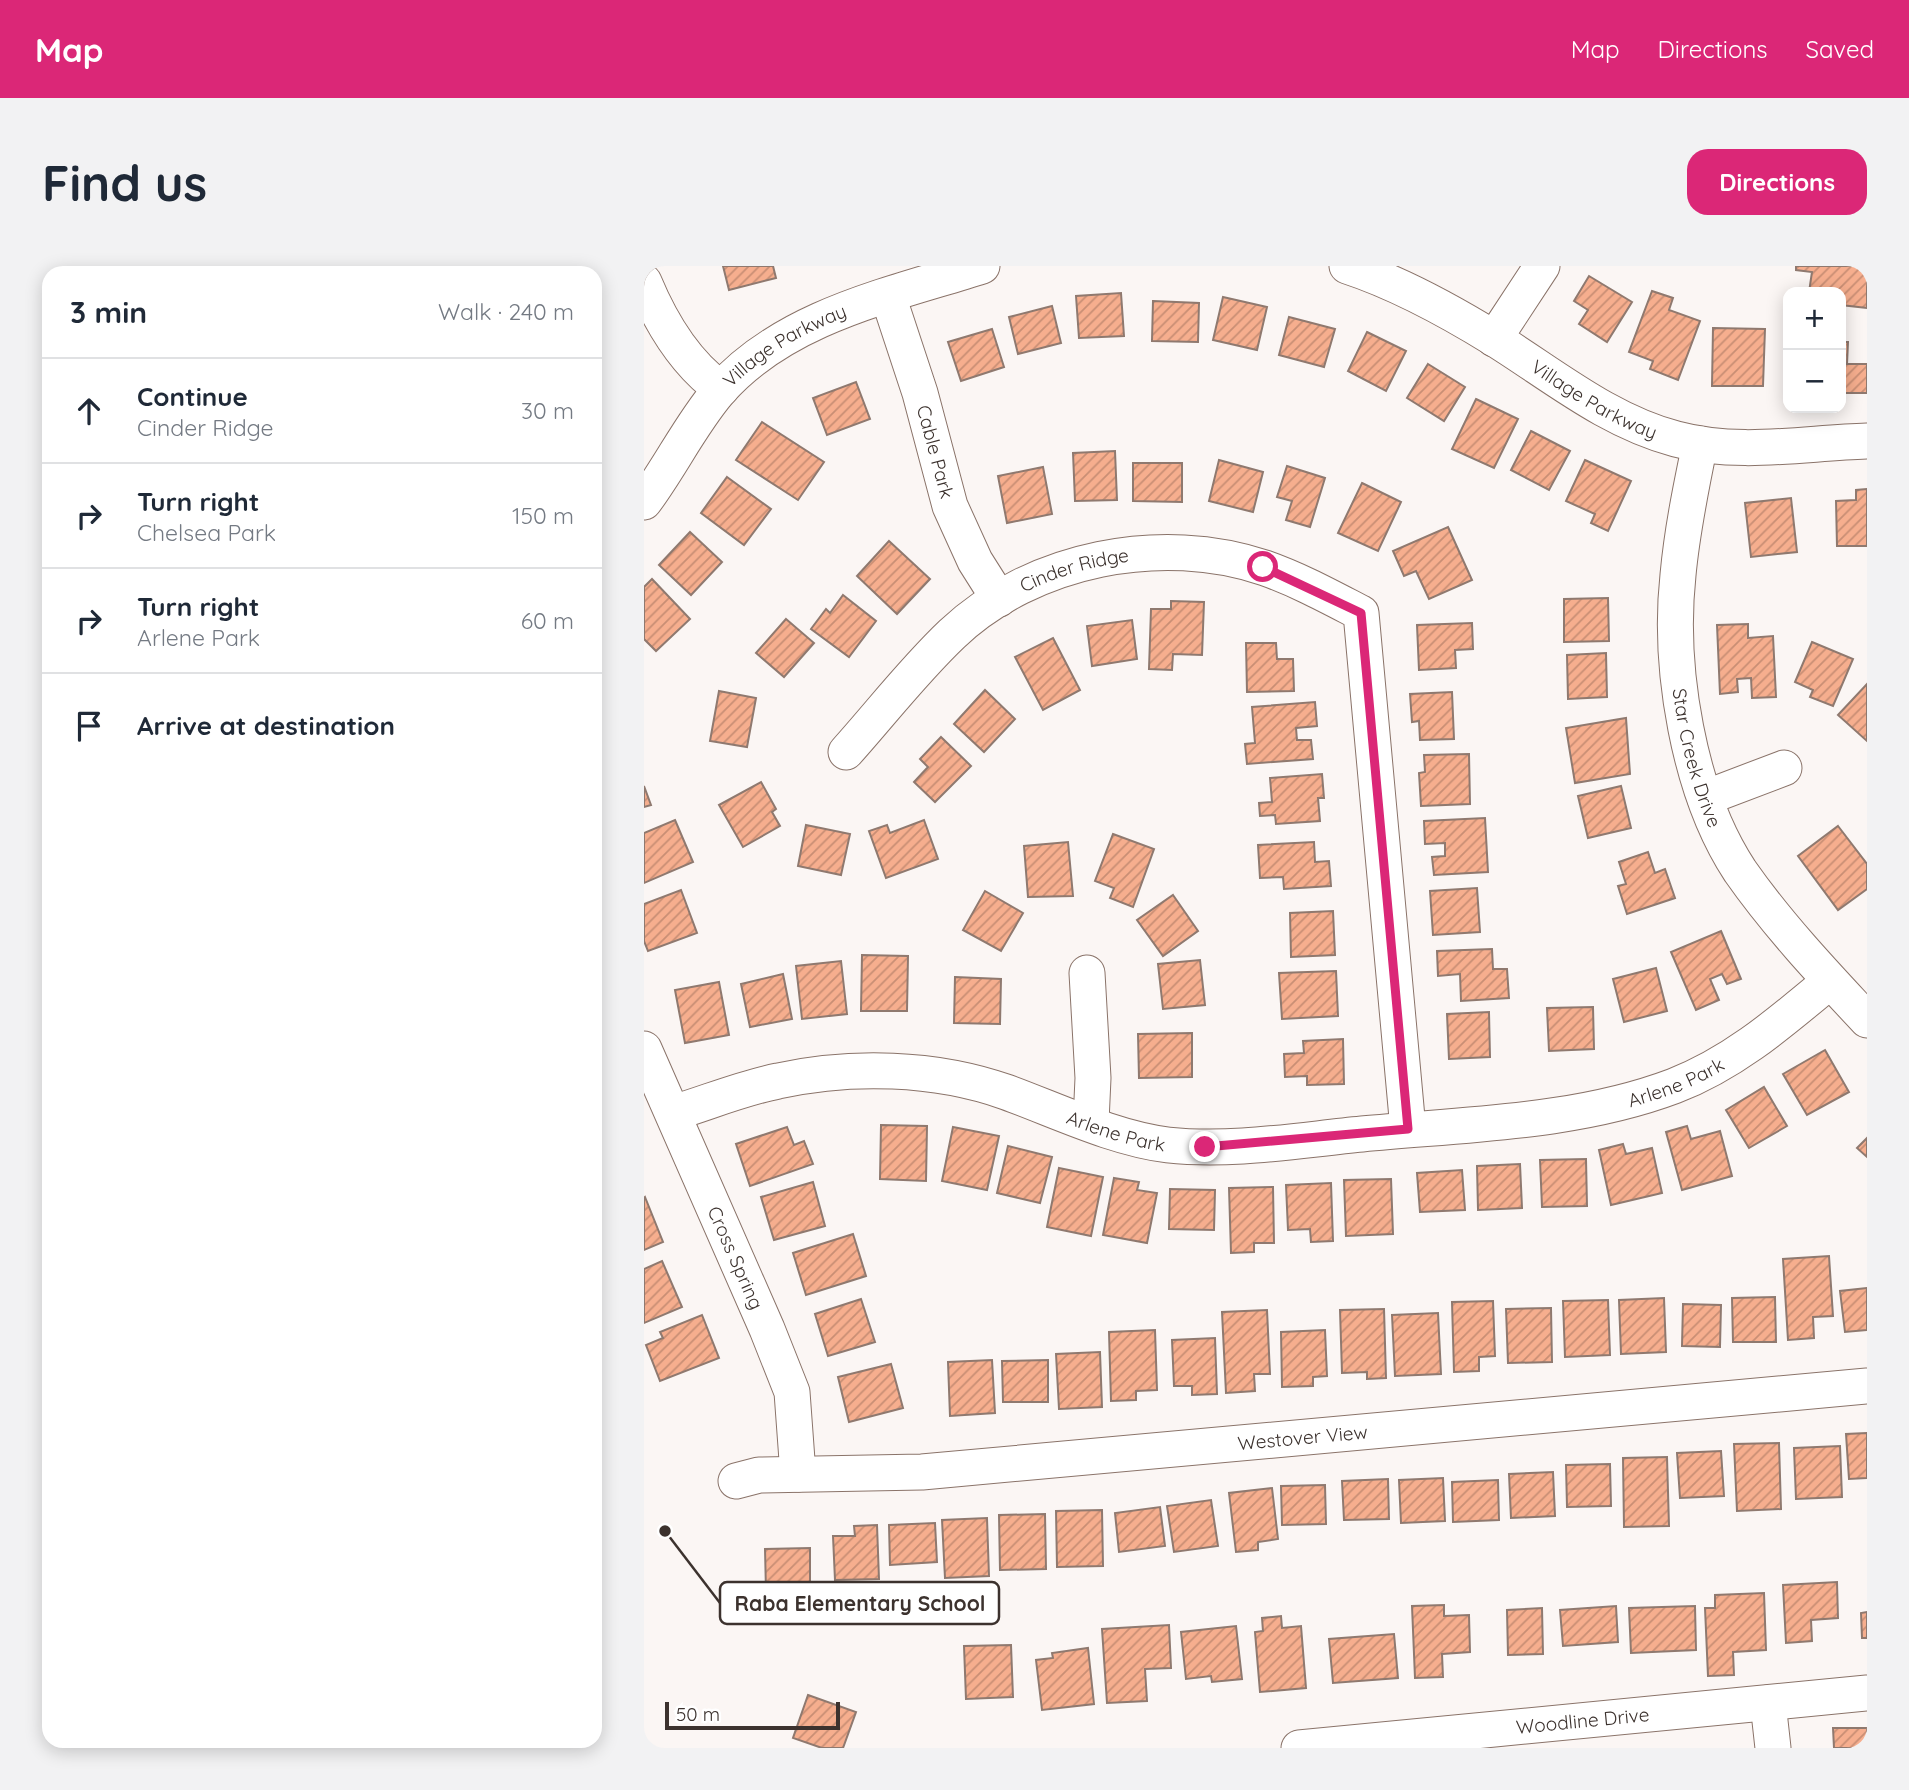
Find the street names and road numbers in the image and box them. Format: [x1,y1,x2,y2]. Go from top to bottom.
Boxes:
street label: Village Parkway [717,298,850,392]
street label: Village Parkway [1527,354,1661,444]
street label: Cable Park [912,402,960,501]
street label: Cinder Ridge [1016,543,1130,597]
street label: Star Creek Drive [1668,687,1727,831]
street label: Arlene Park [1625,1052,1728,1112]
street label: Arlene Park [1063,1105,1167,1157]
street label: Cross Spring [703,1202,769,1313]
street label: Westover View [1237,1419,1369,1455]
street label: Woodline Drive [1515,1702,1650,1739]

